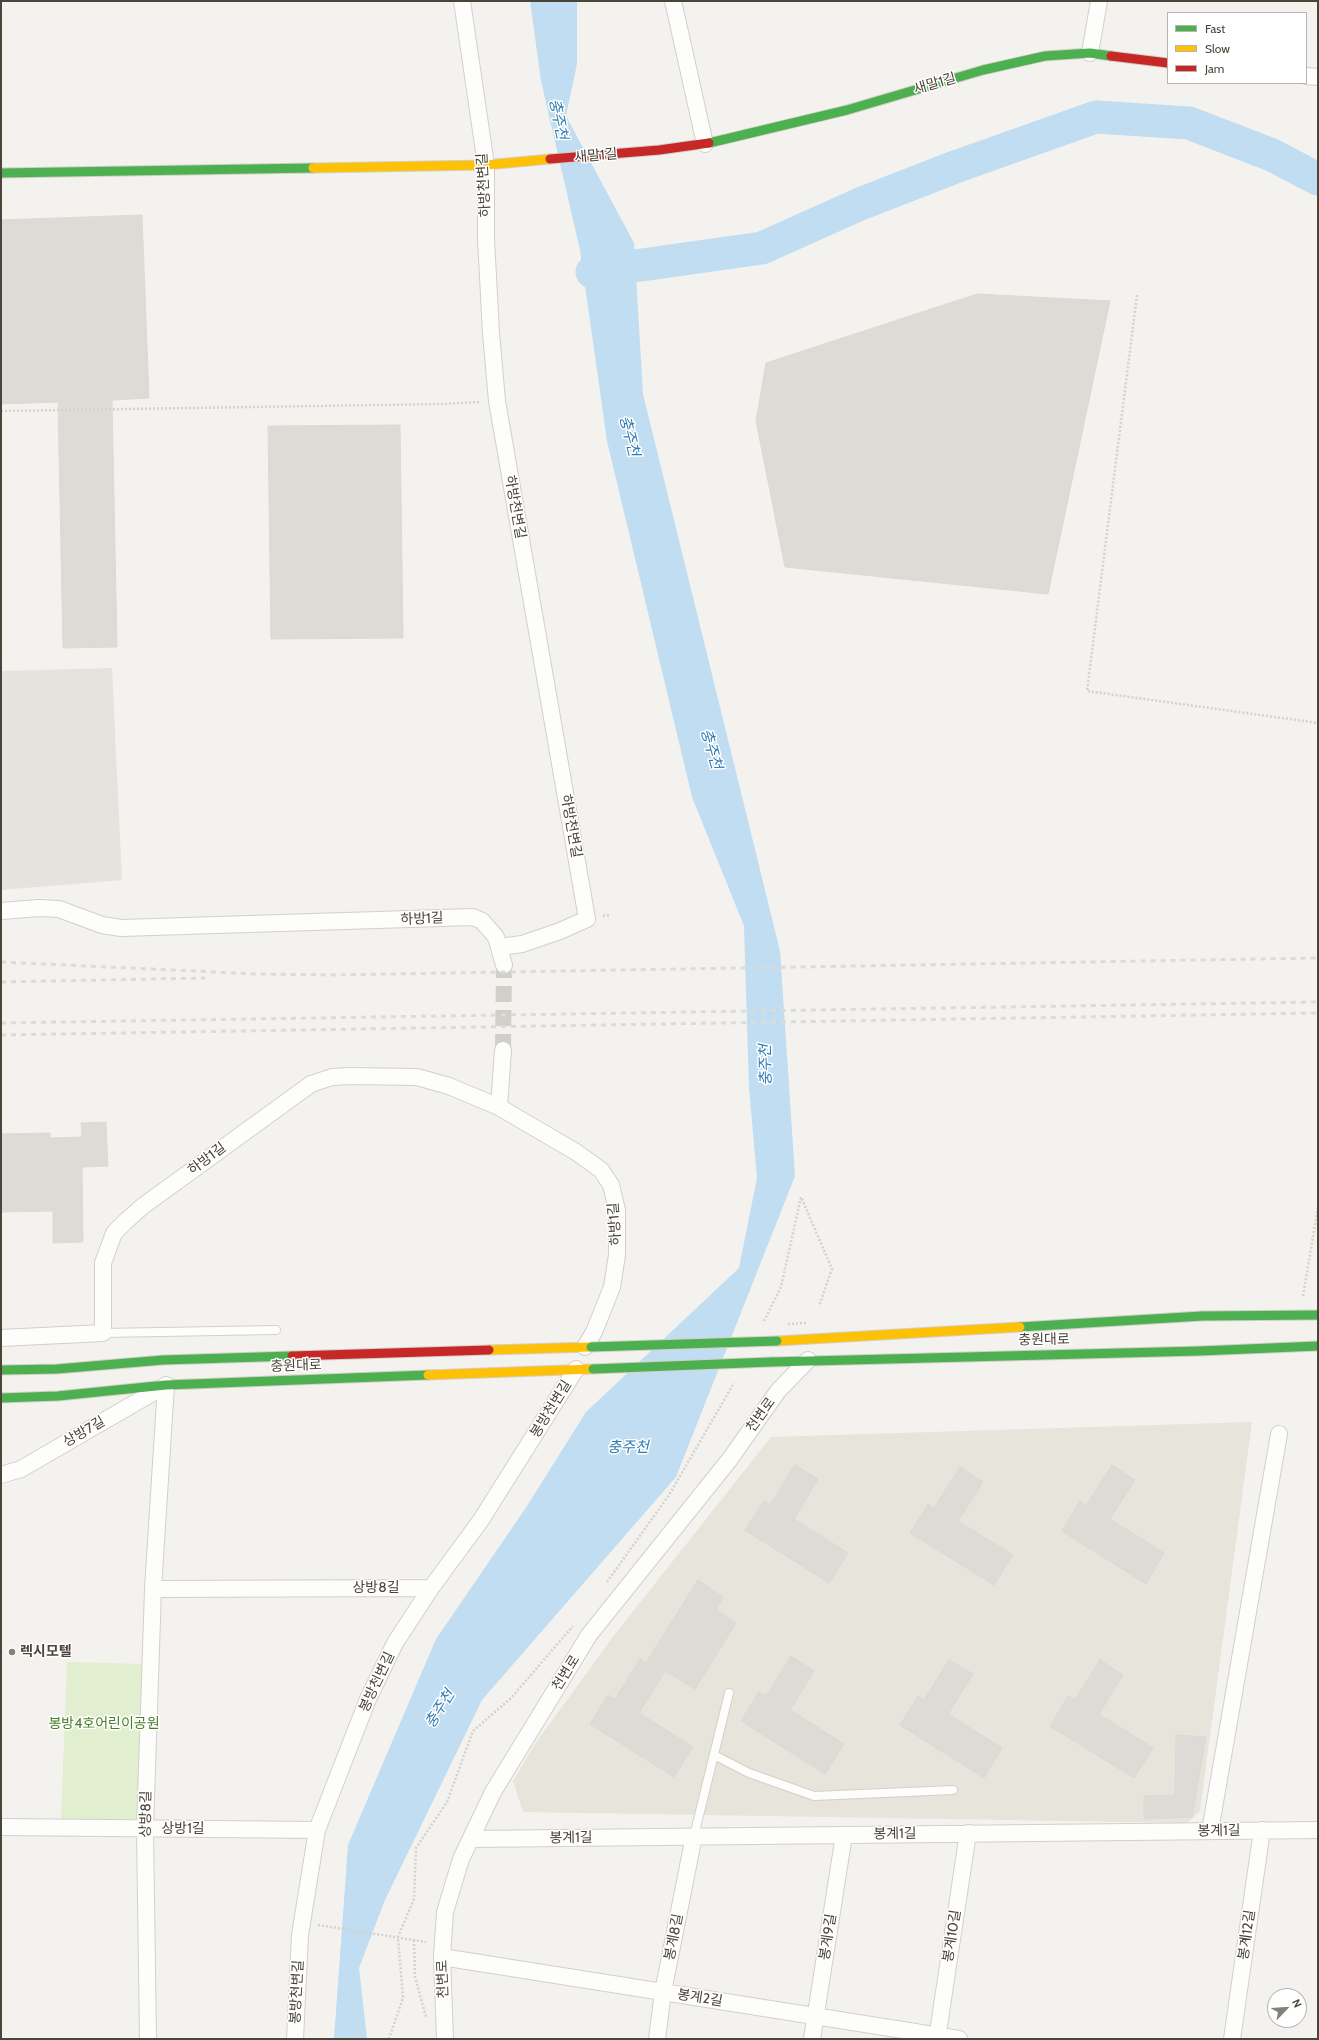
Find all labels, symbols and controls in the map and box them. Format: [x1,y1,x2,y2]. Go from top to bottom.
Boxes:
legend [1167,12,1307,84]
text: Fast [1205,21,1225,36]
text: Slow [1205,41,1230,56]
text: Jam [1205,61,1224,76]
street label: 새말1길 [912,70,958,98]
water label: 충주천 [545,97,571,141]
street label: 새말1길 [574,146,618,166]
street label: 하방천변길 [474,152,494,218]
water label: 충주천 [615,414,643,458]
street label: 하방천변길 [501,474,529,540]
water label: 충주천 [697,727,725,771]
street label: 하방천변길 [557,793,585,859]
street label: 하방1길 [400,910,444,928]
water label: 충주천 [757,1044,775,1086]
street label: 하방1길 [185,1139,229,1179]
street label: 하방1길 [605,1202,625,1246]
street label: 충원대로 [1018,1331,1070,1349]
street label: 충원대로 [270,1357,322,1375]
street label: 봉방천변길 [527,1377,575,1441]
street label: 천변로 [743,1394,779,1436]
street label: 상방7길 [60,1413,108,1451]
water label: 충주천 [607,1439,649,1457]
street label: 상방8길 [352,1580,400,1596]
place label: 렉시모텔 [20,1644,72,1660]
marker: 렉시모텔 [7,1647,17,1657]
street label: 봉방천변길 [356,1649,398,1715]
street label: 천변로 [549,1652,583,1694]
water label: 충주천 [421,1687,459,1731]
park label: 봉방4호어린이공원 [48,1716,160,1732]
street label: 상방8길 [137,1790,155,1838]
street label: 상방1길 [161,1821,205,1837]
street label: 봉계1길 [1197,1822,1241,1840]
street label: 봉계1길 [873,1825,917,1843]
street label: 봉계1길 [549,1829,593,1847]
street label: 봉계10길 [940,1909,964,1963]
street label: 봉계12길 [1235,1909,1259,1961]
street label: 봉계8길 [661,1912,687,1962]
street label: 봉계9길 [816,1913,840,1961]
street label: 봉방천변길 [287,1959,307,2025]
street label: 천변로 [434,1959,452,1999]
street label: 봉계2길 [676,1986,724,2010]
north arrow [1267,1988,1307,2028]
text: N [1289,1997,1305,2010]

